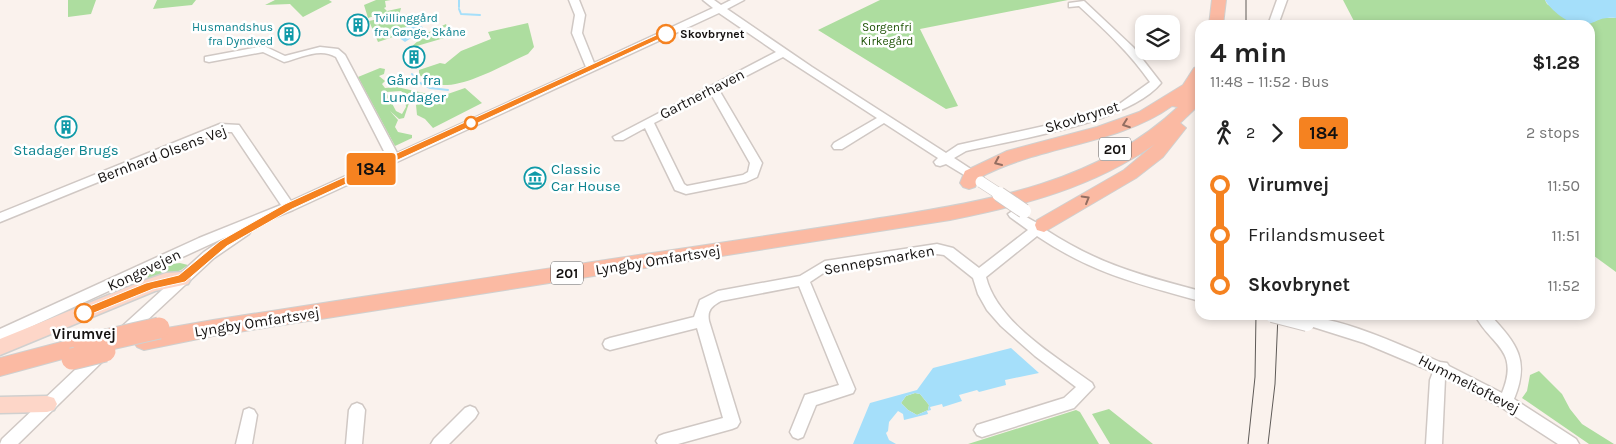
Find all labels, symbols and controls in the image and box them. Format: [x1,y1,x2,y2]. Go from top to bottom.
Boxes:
place label: Tvillinggård fra Gønge, Skåne [374,11,466,39]
building icon: Tvillinggård fra Gønge, Skåne [346,13,370,37]
map controls [1135,15,1180,60]
button: layers [1135,15,1180,60]
place label: Husmandshus fra Dyndved [192,20,273,48]
park label: Sorgenfri Kirkegård [861,20,913,48]
building icon: Husmandshus fra Dyndved [277,22,301,46]
marker: Skovbrynet [656,24,676,44]
place label: Skovbrynet [680,27,745,41]
text: 4 min [1210,36,1287,69]
building icon: Gård fra Lundager [402,45,426,69]
text: $1.28 [1532,52,1580,74]
street label: Gartnerhaven [657,65,747,123]
place label: Gård fra Lundager [382,71,447,106]
text: 11:48 – 11:52 · Bus [1210,72,1329,91]
street label: Skovbrynet [1043,97,1122,137]
building icon: Stadager Brugs [54,115,78,139]
unlabelled marker [464,116,478,130]
one-way arrow [1122,118,1130,128]
icon: walk [1210,119,1238,147]
icon: forward [1263,119,1291,147]
street label: Bernhard Olsens Vej [95,121,229,187]
text: 184 [1309,122,1338,144]
text: 2 [1246,123,1255,142]
text: 2 stops [1526,123,1580,142]
road number: 201 [1099,138,1131,160]
place label: Stadager Brugs [13,141,119,159]
line badge: 184 [342,153,400,185]
one-way arrow [994,156,1003,167]
text: 184 [357,158,385,180]
place label: Classic Car House [551,160,620,195]
museum icon: Classic Car House [523,166,547,190]
text: Virumvej [1248,174,1329,196]
text: 11:50 [1547,176,1580,195]
one-way arrow [1080,196,1089,206]
text: Frilandsmuseet [1248,224,1385,246]
text: 11:51 [1551,226,1580,245]
street label: Lyngby Omfartsvej [594,241,722,279]
street label: Sennepsmarken [822,241,936,279]
street label: Kongevejen [104,245,184,295]
road number: 201 [551,262,583,284]
text: Skovbrynet [1248,274,1350,296]
text: 11:52 [1547,276,1580,295]
marker: Virumvej [74,303,94,323]
street label: Lyngby Omfartsvej [193,303,321,341]
place label: Virumvej [52,325,116,343]
street label: Hummeltoftevej [1415,351,1523,417]

